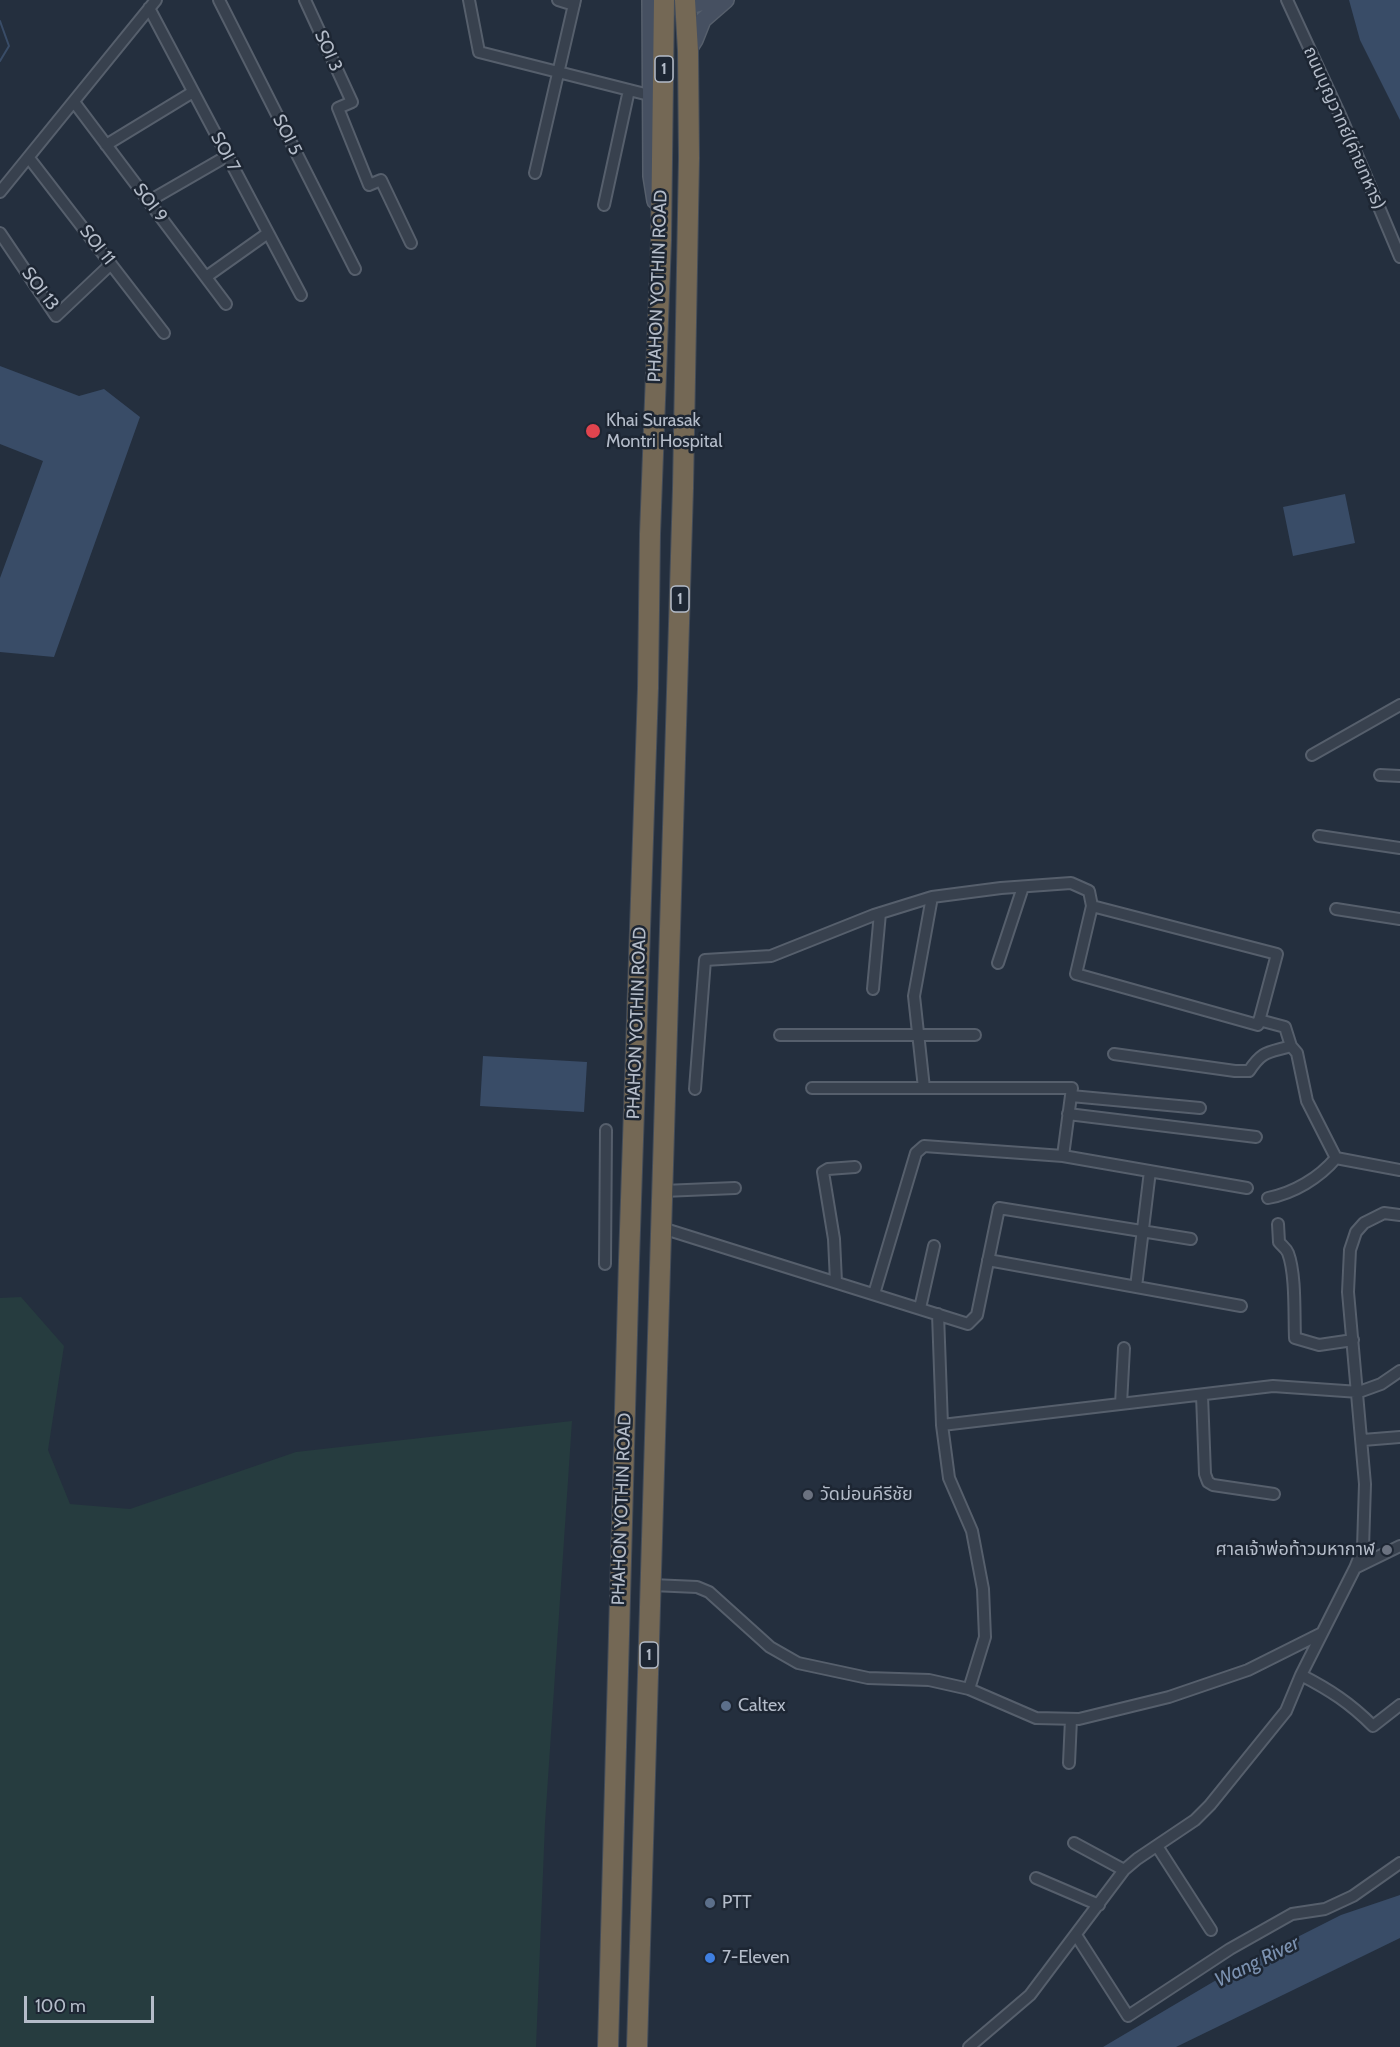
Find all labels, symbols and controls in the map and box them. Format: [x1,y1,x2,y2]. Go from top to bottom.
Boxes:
street label: SOI 3 [309,27,347,75]
street label: ถนนบุญวาทย์(ค่ายทหาร) [1298,43,1390,213]
road number: 1 [655,56,673,82]
street label: SOI 5 [268,111,306,159]
street label: SOI 7 [206,128,244,176]
street label: SOI 9 [128,179,172,227]
street label: PHAHON YOTHIN ROAD [644,189,672,383]
street label: SOI 11 [75,221,119,269]
street label: SOI 13 [17,263,63,315]
place label: Khai Surasak Montri Hospital [606,410,722,452]
marker: Khai Surasak Montri Hospital [584,422,602,440]
road number: 1 [671,586,689,612]
street label: PHAHON YOTHIN ROAD [623,926,651,1120]
street label: PHAHON YOTHIN ROAD [608,1412,636,1606]
place label: วัดม่อนคีรีชัย [820,1484,913,1506]
marker: วัดม่อนคีรีชัย [801,1488,815,1502]
place label: ศาลเจ้าพ่อท้าวมหากาฬ [1215,1539,1375,1561]
marker: ศาลเจ้าพ่อท้าวมหากาฬ [1380,1543,1394,1557]
road number: 1 [640,1642,658,1668]
place label: Caltex [738,1695,786,1717]
marker: Caltex [719,1699,733,1713]
place label: PTT [722,1892,751,1914]
marker: PTT [703,1896,717,1910]
water label: Wang River [1211,1931,1303,1993]
place label: 7-Eleven [722,1947,790,1969]
marker: 7-Eleven [703,1951,717,1965]
scale bar [27,1984,158,2022]
text: 100 m [35,1995,86,2017]

